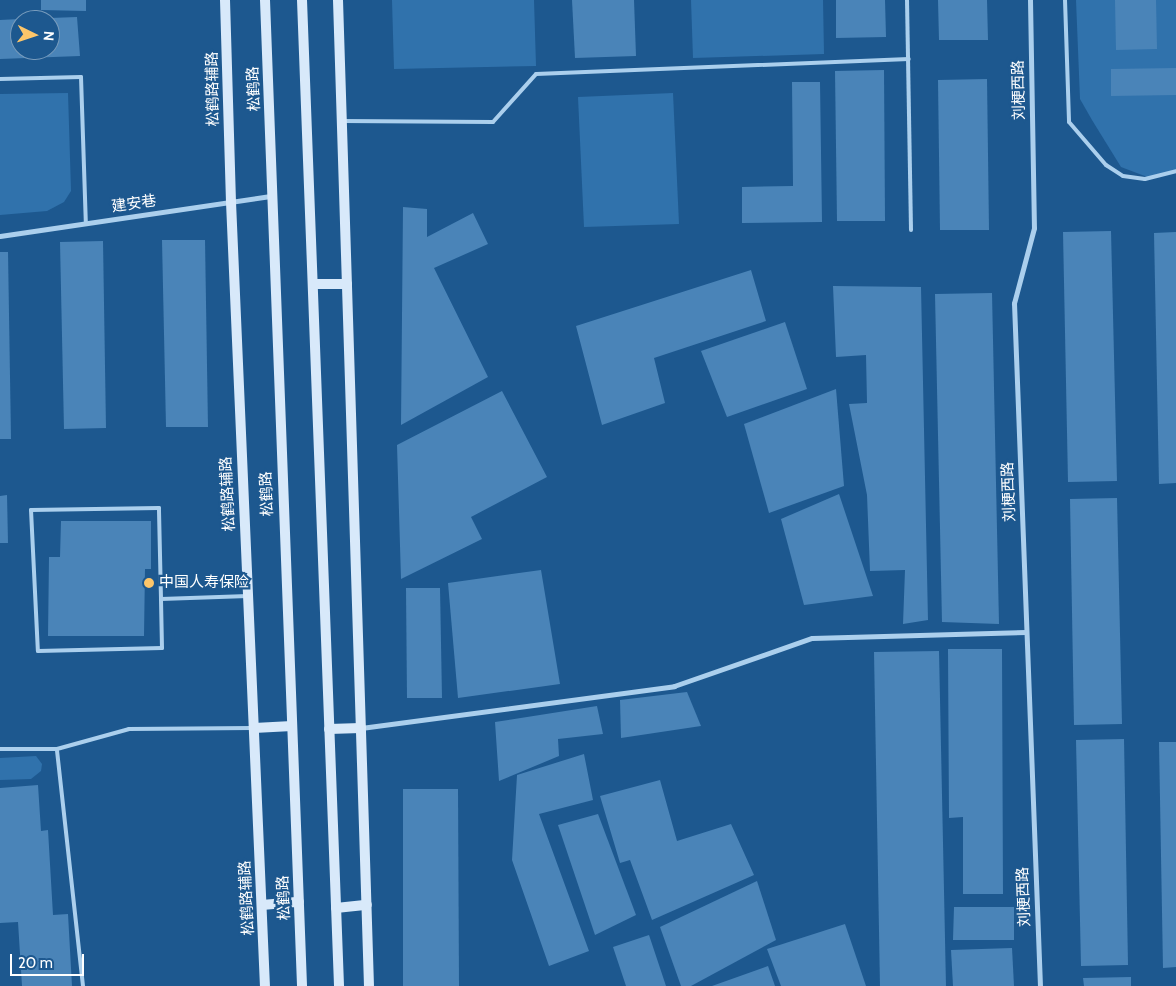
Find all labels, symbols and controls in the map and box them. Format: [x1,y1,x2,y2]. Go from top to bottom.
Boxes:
north arrow [10,10,60,60]
text: N [40,30,58,42]
street label: 松鹤路辅路 [203,51,223,127]
street label: 刘梗西路 [1009,60,1029,120]
street label: 松鹤路 [244,66,264,112]
street label: 建安巷 [110,192,158,216]
street label: 松鹤路辅路 [217,456,239,532]
street label: 刘梗西路 [999,462,1019,522]
street label: 松鹤路 [257,471,277,517]
place label: 中国人寿保险 [159,574,249,592]
marker: 中国人寿保险 [143,577,155,589]
street label: 松鹤路辅路 [236,860,258,936]
street label: 刘梗西路 [1014,867,1034,927]
street label: 松鹤路 [274,875,294,921]
scale bar [12,944,86,976]
text: 20 m [18,954,53,972]

